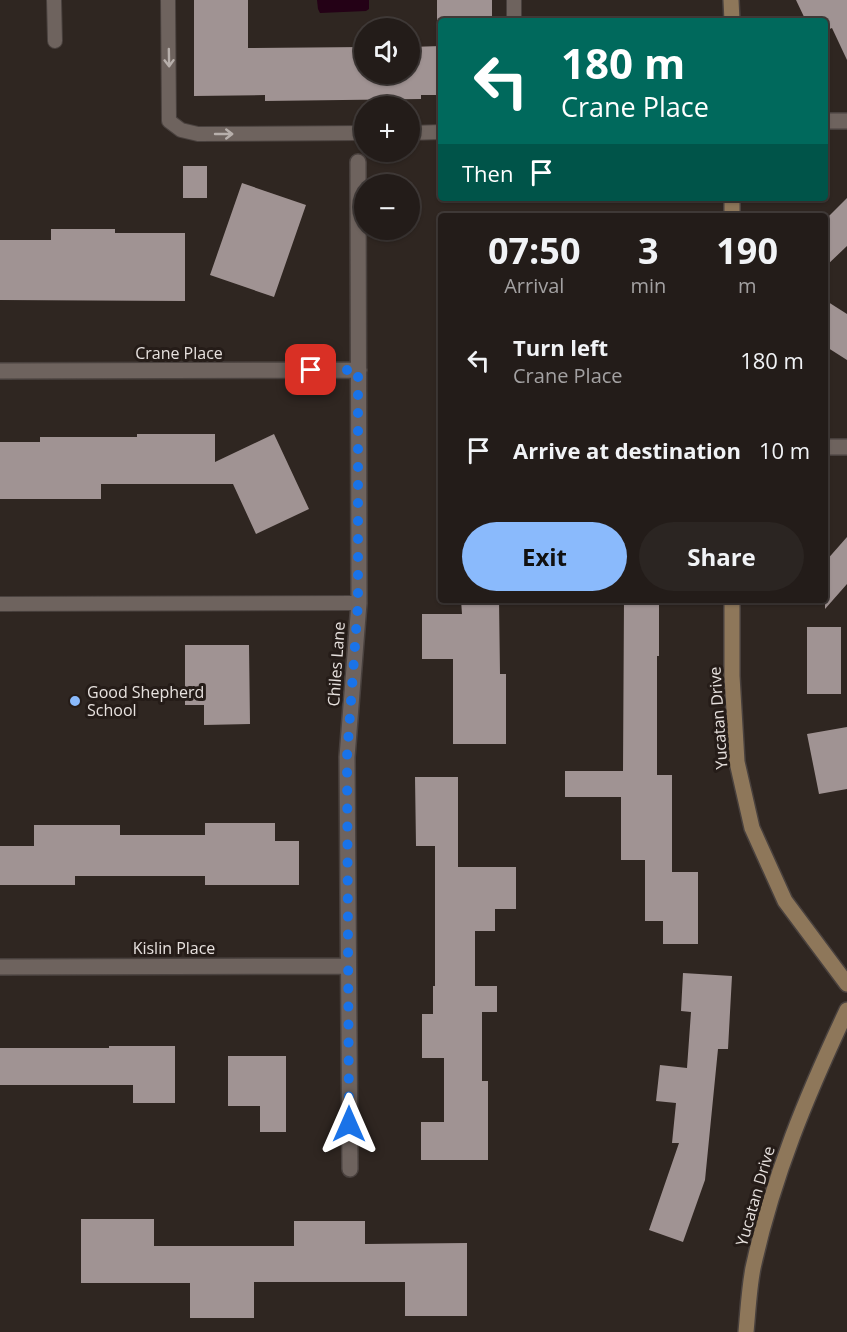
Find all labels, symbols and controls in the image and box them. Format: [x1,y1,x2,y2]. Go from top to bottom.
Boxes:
map controls [354,18,420,240]
button: sound [354,18,420,84]
text: 180 m [561,34,685,91]
icon: left [462,42,540,120]
one-way arrow [163,48,174,68]
text: Crane Place [561,88,709,125]
button: + [354,96,420,162]
one-way arrow [214,128,234,140]
icon: arrive [525,156,558,189]
text: Then [462,158,513,188]
button: − [354,174,420,240]
text: 07:50 [488,226,581,275]
text: 3 [638,226,659,275]
text: 190 [716,226,778,275]
text: Arrival [504,272,564,299]
text: min [630,272,666,299]
text: m [738,272,756,299]
text: Turn left [513,332,608,362]
street label: Crane Place [135,342,223,364]
pin [285,344,336,395]
icon: left [462,344,495,377]
text: 180 m [740,345,804,375]
icon: arrive [294,353,327,386]
text: Crane Place [513,362,623,389]
icon: arrive [462,434,495,467]
text: Arrive at destination [513,435,741,465]
text: 10 m [759,435,810,465]
button: Exit [462,522,627,591]
button: Share [639,522,804,591]
street label: Chiles Lane [322,621,350,707]
street label: Yucatan Drive [703,666,733,770]
place label: Good Shepherd School [87,681,204,721]
marker: Good Shepherd School [68,694,82,708]
street label: Kislin Place [133,937,215,959]
position arrow [317,1092,381,1156]
street label: Yucatan Drive [730,1143,780,1249]

